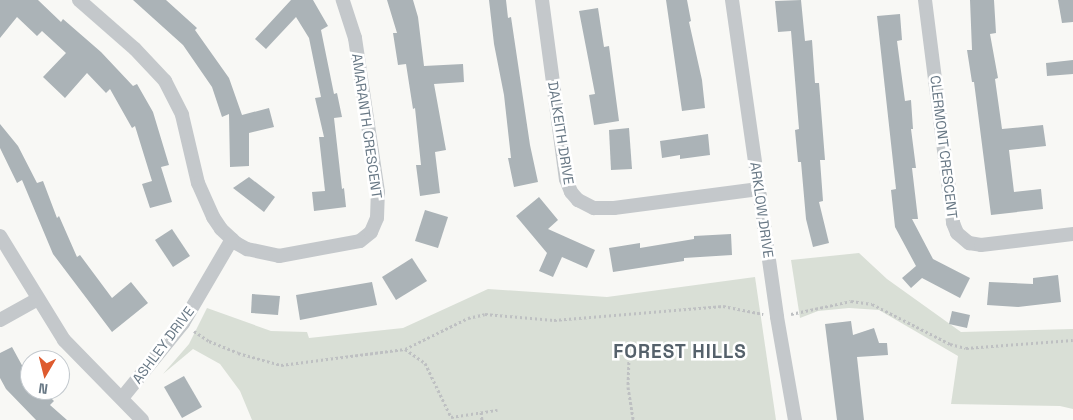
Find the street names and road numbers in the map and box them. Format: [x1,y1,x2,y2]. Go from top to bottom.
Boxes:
street label: AMARANTH CRESCENT [348,52,386,200]
street label: CLERMONT CRESCENT [927,74,961,220]
street label: DALKEITH DRIVE [545,80,577,186]
street label: ARKLOW DRIVE [747,161,777,259]
street label: ASHLEY DRIVE [129,303,197,387]

